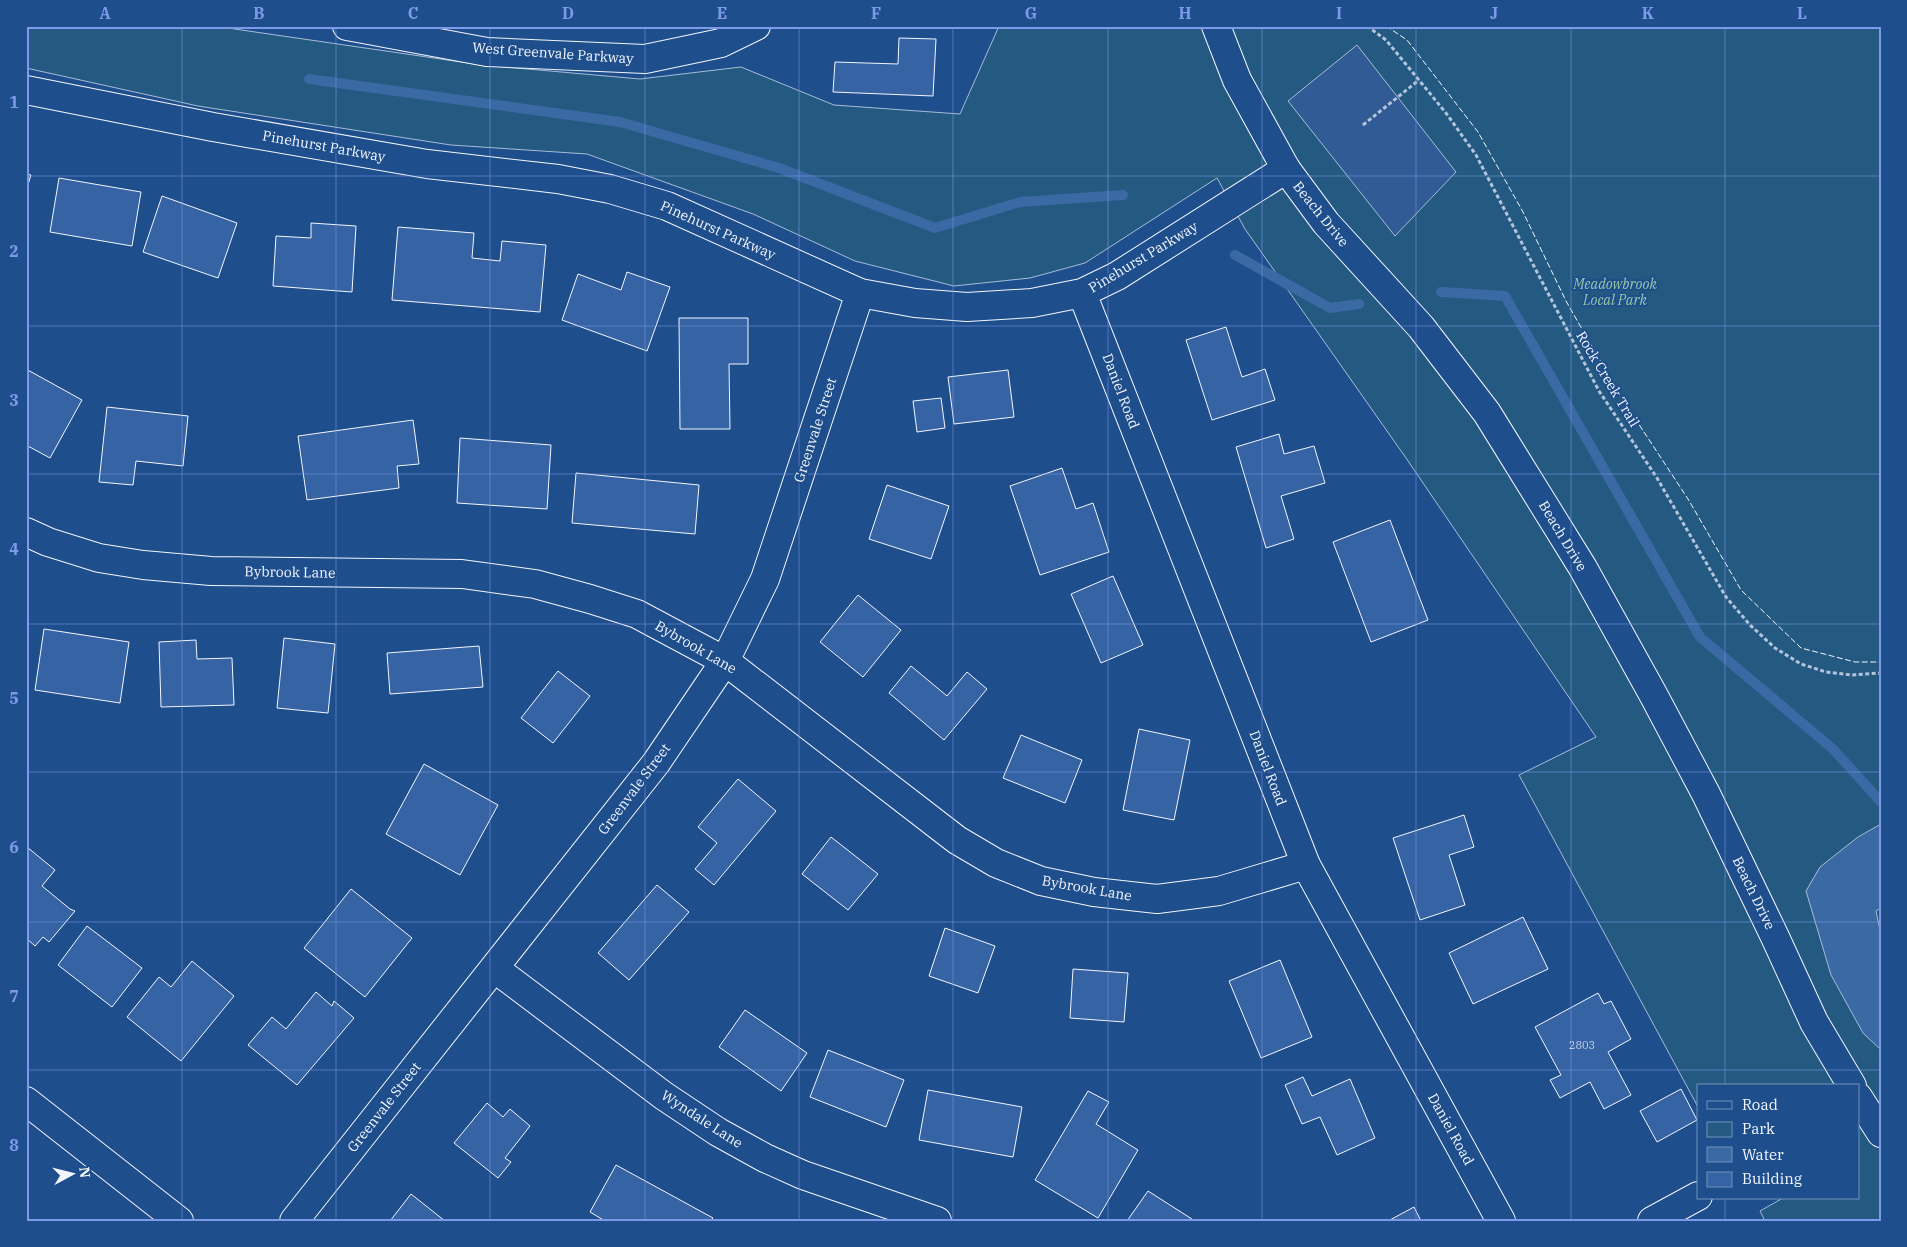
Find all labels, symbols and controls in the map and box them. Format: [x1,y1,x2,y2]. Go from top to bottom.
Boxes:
text: A [99,3,111,23]
text: B [253,3,265,23]
text: C [408,3,418,23]
text: D [562,3,574,23]
text: E [717,3,727,23]
text: F [871,3,881,23]
text: G [1025,3,1037,23]
text: H [1179,3,1192,23]
text: I [1336,3,1342,23]
text: J [1490,3,1498,23]
text: K [1642,3,1655,23]
text: L [1797,3,1807,23]
street label: West Greenvale Parkway [472,38,635,68]
text: 1 [9,92,19,112]
street label: Pinehurst Parkway [261,126,387,166]
street label: Beach Drive [1289,178,1353,250]
street label: Pinehurst Parkway [657,196,779,264]
street label: Pinehurst Parkway [1085,217,1201,297]
text: 2 [9,241,19,261]
park label: Meadowbrook Local Park [1572,275,1657,309]
street label: Rock Creek Trail [1572,328,1644,430]
street label: Daniel Road [1098,351,1144,432]
street label: Greenvale Street [790,375,840,485]
text: 3 [9,390,19,410]
street label: Beach Drive [1535,497,1591,575]
text: 4 [9,539,19,559]
street label: Bybrook Lane [244,562,336,582]
street label: Bybrook Lane [652,616,740,678]
text: 5 [9,688,19,708]
street label: Daniel Road [1245,728,1291,809]
street label: Greenvale Street [594,740,674,838]
text: 6 [9,837,19,857]
street label: Beach Drive [1729,853,1779,933]
street label: Bybrook Lane [1041,871,1133,905]
text: 7 [9,986,19,1006]
house number: 2803 [1569,1038,1595,1052]
street label: Greenvale Street [343,1058,425,1156]
legend [1697,1084,1860,1200]
street label: Wyndale Lane [658,1086,746,1152]
street label: Daniel Road [1424,1090,1478,1168]
text: Road [1742,1095,1778,1114]
text: Park [1742,1119,1775,1138]
text: 8 [9,1135,19,1155]
text: Water [1742,1145,1784,1164]
north arrow [48,1150,98,1200]
text: N [75,1166,95,1179]
text: Building [1742,1169,1802,1188]

